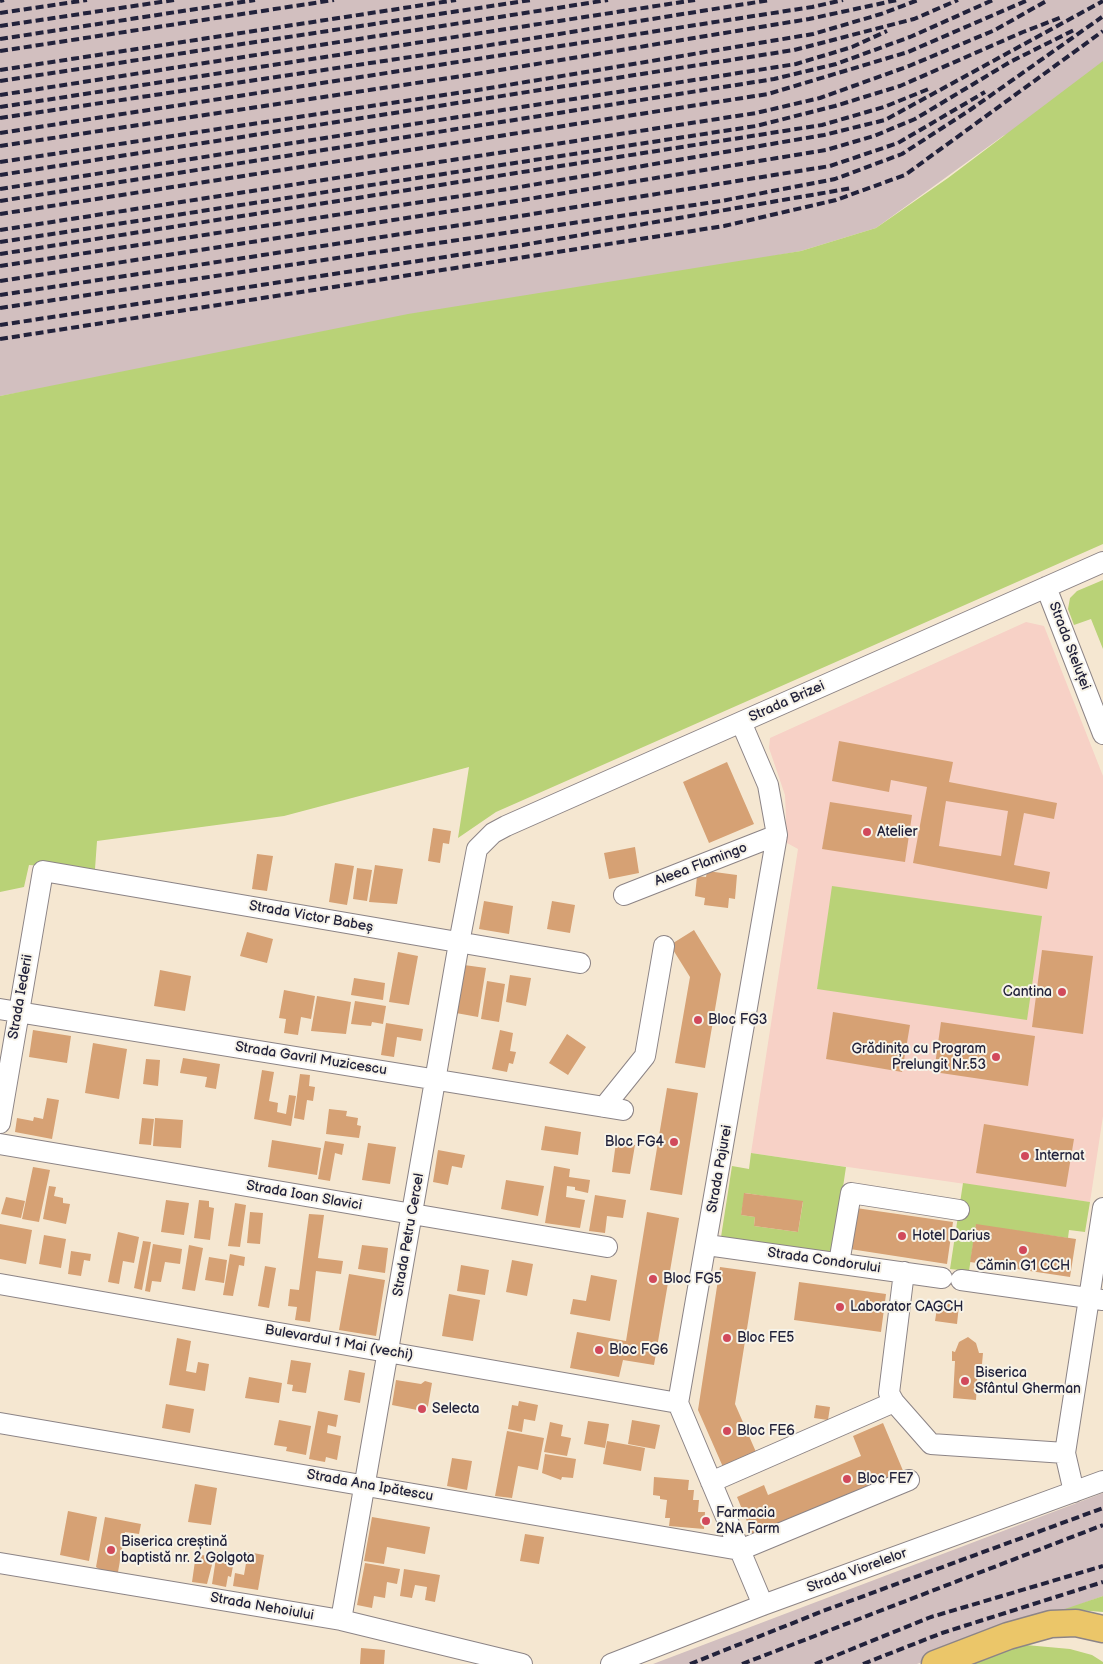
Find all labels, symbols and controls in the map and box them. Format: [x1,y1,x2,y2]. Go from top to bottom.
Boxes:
street label: Strada Steluței [1045,600,1093,692]
street label: Strada Brizei [747,678,827,726]
place label: Atelier [877,824,917,840]
marker: Atelier [861,826,873,838]
street label: Aleea Flamingo [652,840,750,890]
street label: Strada Victor Babeș [248,898,374,936]
street label: Strada Iederii [5,953,37,1041]
place label: Cantina [1003,984,1052,1000]
marker: Cantina [1056,986,1068,998]
place label: Bloc FG3 [708,1012,767,1028]
marker: Bloc FG3 [692,1014,704,1026]
street label: Strada Gavril Muzicescu [234,1039,388,1079]
place label: Grădinița cu Program Prelungit Nr.53 [851,1041,986,1074]
marker: Grădinița cu Program Prelungit Nr.53 [990,1051,1002,1063]
street label: Strada Pajurei [704,1124,736,1214]
place label: Bloc FG4 [605,1134,664,1150]
marker: Bloc FG4 [668,1136,680,1148]
place label: Internat [1035,1148,1085,1164]
marker: Internat [1019,1150,1031,1162]
street label: Strada Petru Cercel [390,1172,428,1298]
street label: Strada Ioan Slavici [245,1178,363,1214]
place label: Hotel Darius [912,1228,990,1244]
marker: Hotel Darius [896,1230,908,1242]
marker: Cămin G1 CCH [1017,1244,1029,1256]
street label: Strada Condorului [766,1245,882,1277]
place label: Cămin G1 CCH [976,1258,1070,1274]
place label: Bloc FG5 [663,1271,722,1287]
marker: Bloc FG5 [647,1273,659,1285]
place label: Laborator CAGCH [850,1299,964,1315]
marker: Laborator CAGCH [834,1301,846,1313]
street label: Bulevardul 1 Mai (vechi) [263,1322,415,1364]
place label: Bloc FE5 [737,1330,794,1346]
marker: Bloc FE5 [721,1332,733,1344]
place label: Bloc FG6 [609,1342,668,1358]
marker: Bloc FG6 [593,1344,605,1356]
place label: Biserica Sfântul Gherman [975,1365,1081,1398]
marker: Biserica Sfântul Gherman [959,1375,971,1387]
place label: Selecta [432,1401,479,1417]
marker: Selecta [416,1403,428,1415]
place label: Bloc FE6 [737,1423,795,1439]
marker: Bloc FE6 [721,1425,733,1437]
street label: Strada Ana Ipătescu [305,1467,435,1505]
place label: Bloc FE7 [857,1471,913,1487]
marker: Bloc FE7 [841,1473,853,1485]
place label: Farmacia 2NA Farm [716,1505,780,1538]
marker: Farmacia 2NA Farm [700,1515,712,1527]
place label: Biserica creștină baptistă nr. 2 Golgota [121,1534,255,1566]
marker: Biserica creștină baptistă nr. 2 Golgota [105,1544,117,1556]
street label: Strada Viorelelor [805,1545,909,1597]
street label: Strada Nehoiului [209,1590,315,1624]

